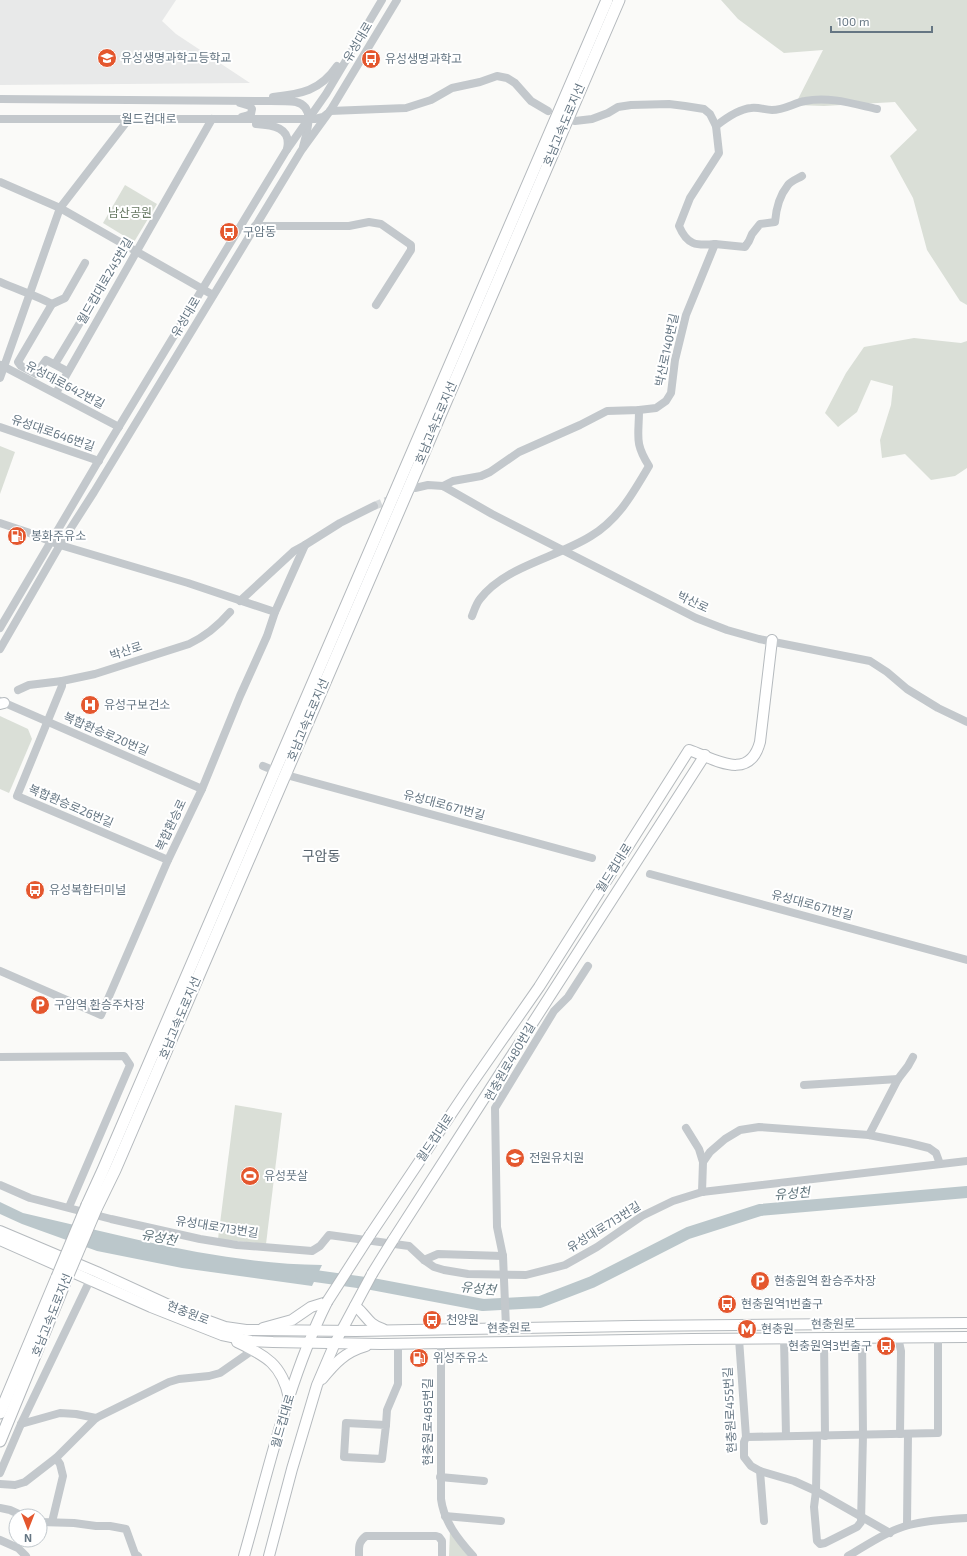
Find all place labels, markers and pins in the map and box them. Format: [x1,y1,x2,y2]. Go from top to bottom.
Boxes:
school or university icon: 유성생명과학고등학교 [96,47,118,69]
bus stop icon: 유성생명과학고 [360,48,382,70]
place label: 유성생명과학고등학교 [121,50,231,64]
place label: 유성생명과학고 [385,51,462,65]
bus stop icon: 구암동 [218,221,240,243]
place label: 구암동 [243,224,276,238]
fuel station icon: 봉화주유소 [6,525,28,547]
place label: 봉화주유소 [31,528,86,542]
hospital icon: 유성구보건소 [79,694,101,716]
place label: 유성구보건소 [104,697,170,711]
bus stop icon: 유성복합터미널 [24,879,46,901]
place label: 유성복합터미널 [49,882,126,896]
parking icon: 구암역 환승주차장 [29,994,51,1016]
place label: 구암역 환승주차장 [54,997,145,1011]
school or university icon: 전원유치원 [504,1147,526,1169]
place label: 전원유치원 [529,1150,584,1164]
sports icon: 유성풋살 [239,1165,261,1187]
place label: 유성풋살 [264,1168,308,1182]
parking icon: 현충원역 환승주차장 [749,1270,771,1292]
place label: 현충원역 환승주차장 [774,1273,876,1287]
bus stop icon: 현충원역1번출구 [716,1293,738,1315]
place label: 현충원역1번출구 [741,1296,823,1310]
bus stop icon: 천양원 [421,1309,443,1331]
place label: 천양원 [446,1312,479,1326]
metro station icon: 현충원 [736,1318,758,1340]
place label: 현충원 [761,1321,794,1335]
bus stop icon: 현충원역3번출구 [875,1335,897,1357]
place label: 현충원역3번출구 [788,1338,872,1352]
fuel station icon: 위성주유소 [408,1347,430,1369]
place label: 위성주유소 [433,1350,488,1364]

